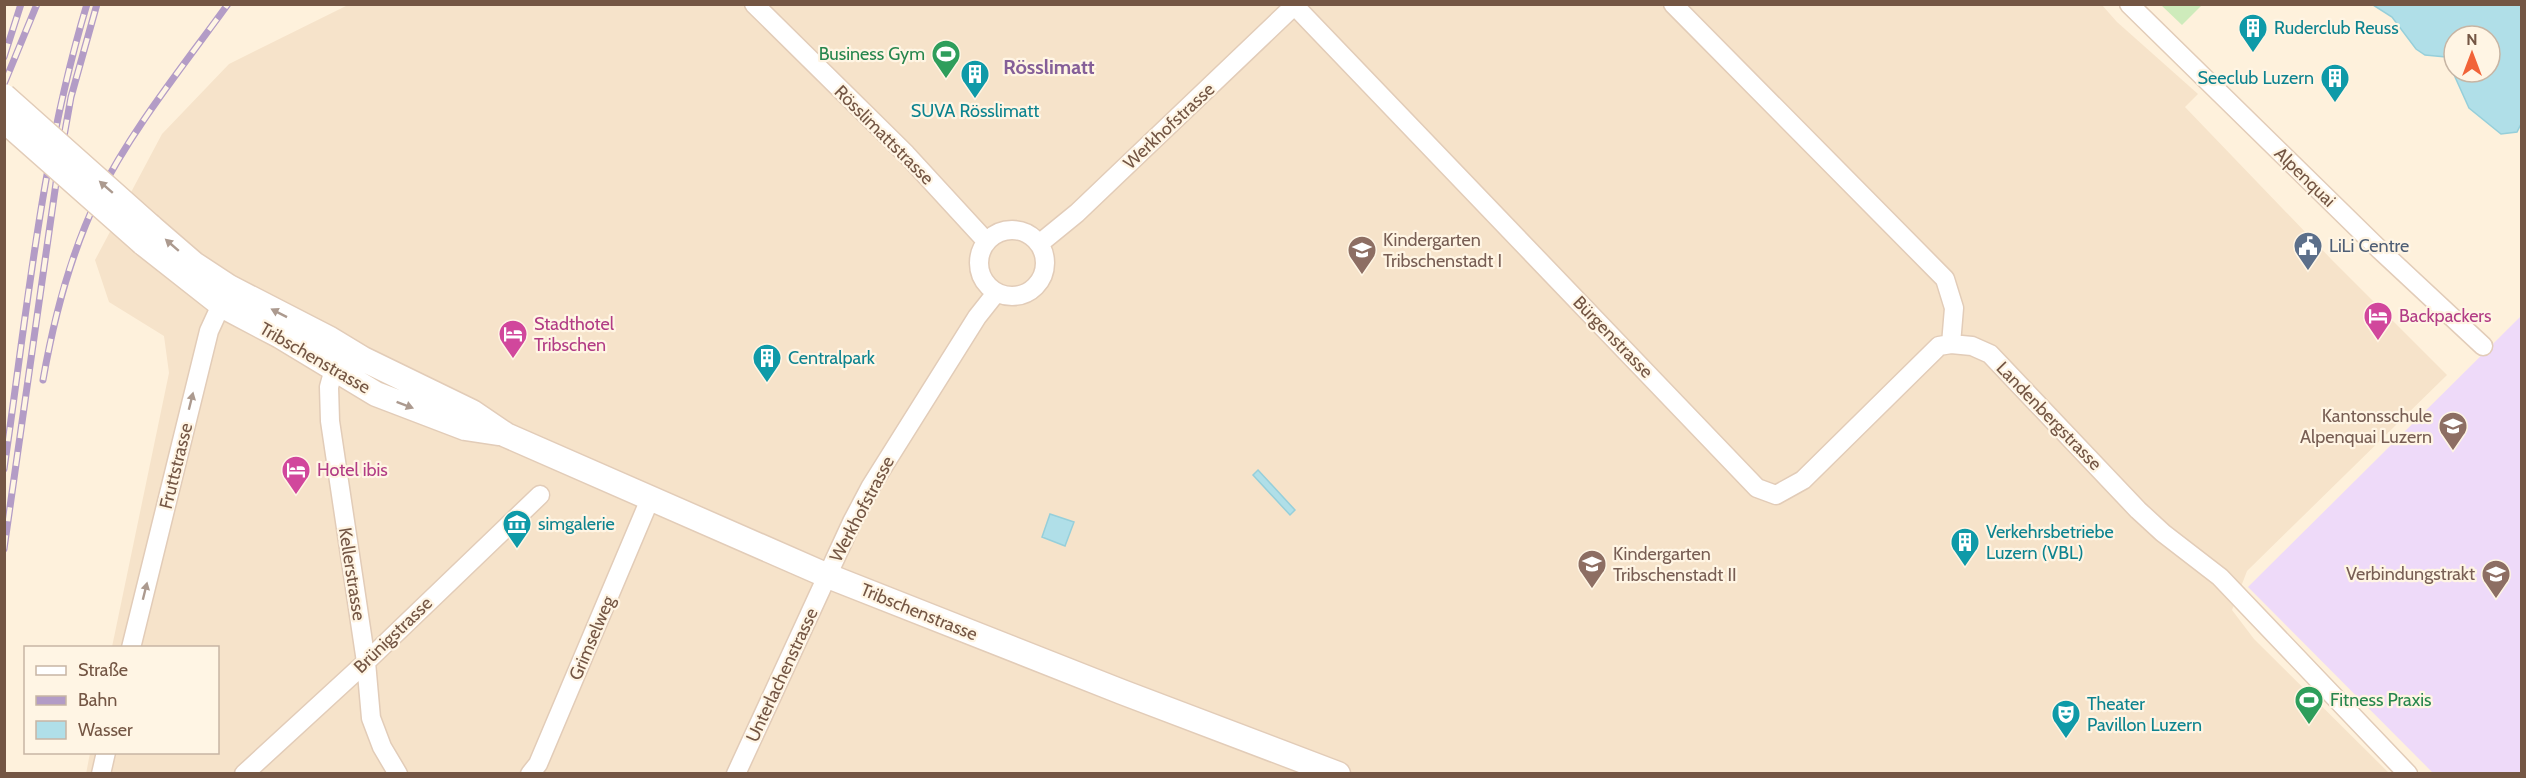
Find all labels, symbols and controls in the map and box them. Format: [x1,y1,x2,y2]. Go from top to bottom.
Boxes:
building icon: Ruderclub Reuss [2237,12,2269,54]
place label: Ruderclub Reuss [2274,17,2399,39]
north arrow [2442,24,2502,84]
text: N [2466,30,2478,49]
sports icon: Business Gym [930,38,962,80]
place label: Business Gym [819,43,925,65]
district label: Rösslimatt [1003,55,1095,79]
building icon: SUVA Rösslimatt [959,58,991,100]
building icon: Seeclub Luzern [2319,62,2351,104]
place label: Seeclub Luzern [2198,67,2314,89]
street label: Werkhofstrasse [1119,78,1219,174]
street label: Rösslimattstrasse [830,81,938,189]
place label: SUVA Rösslimatt [911,100,1039,122]
street label: Alpenquai [2270,143,2340,211]
one-way arrow [99,181,114,194]
place label: Kindergarten Tribschenstadt I [1383,229,1502,272]
public building icon: LiLi Centre [2292,230,2324,272]
school or university icon: Kindergarten Tribschenstadt I [1346,234,1378,276]
place label: LiLi Centre [2329,235,2409,257]
one-way arrow [165,239,180,252]
street label: Bürgenstrasse [1568,291,1658,383]
hotel icon: Backpackers [2362,300,2394,342]
place label: Backpackers [2399,305,2492,327]
one-way arrow [271,308,288,318]
place label: Stadthotel Tribschen [534,313,615,356]
street label: Tribschenstrasse [256,317,374,399]
hotel icon: Stadthotel Tribschen [497,318,529,360]
building icon: Centralpark [751,342,783,384]
place label: Centralpark [788,347,876,369]
street label: Landenbergstrasse [1992,357,2106,475]
one-way arrow [187,392,197,411]
one-way arrow [396,400,414,410]
place label: Kantonsschule Alpenquai Luzern [2300,405,2432,448]
school or university icon: Kantonsschule Alpenquai Luzern [2437,410,2469,452]
street label: Fruttstrasse [155,421,197,511]
street label: Werkhofstrasse [825,452,899,566]
hotel icon: Hotel ibis [280,454,312,496]
place label: Hotel ibis [317,459,388,481]
museum icon: simgalerie [501,508,533,550]
place label: simgalerie [538,513,615,535]
place label: Verkehrsbetriebe Luzern (VBL) [1986,521,2114,564]
street label: Kellerstrasse [334,526,370,622]
building icon: Verkehrsbetriebe Luzern (VBL) [1949,526,1981,568]
place label: Kindergarten Tribschenstadt II [1613,543,1737,586]
school or university icon: Kindergarten Tribschenstadt II [1576,548,1608,590]
school or university icon: Verbindungstrakt [2480,558,2512,600]
place label: Verbindungstrakt [2346,563,2475,585]
street label: Tribschenstrasse [857,579,981,645]
one-way arrow [140,582,150,600]
street label: Brünigstrasse [349,592,437,678]
street label: Grimselweg [564,592,620,683]
street label: Unterlachenstrasse [741,604,823,746]
legend [24,646,219,754]
text: Straße [78,659,128,681]
sports icon: Fitness Praxis [2293,684,2325,726]
text: Bahn [78,689,117,711]
place label: Fitness Praxis [2330,689,2432,711]
place label: Theater Pavillon Luzern [2087,693,2202,736]
theatre icon: Theater Pavillon Luzern [2050,698,2082,740]
text: Wasser [78,719,133,741]

